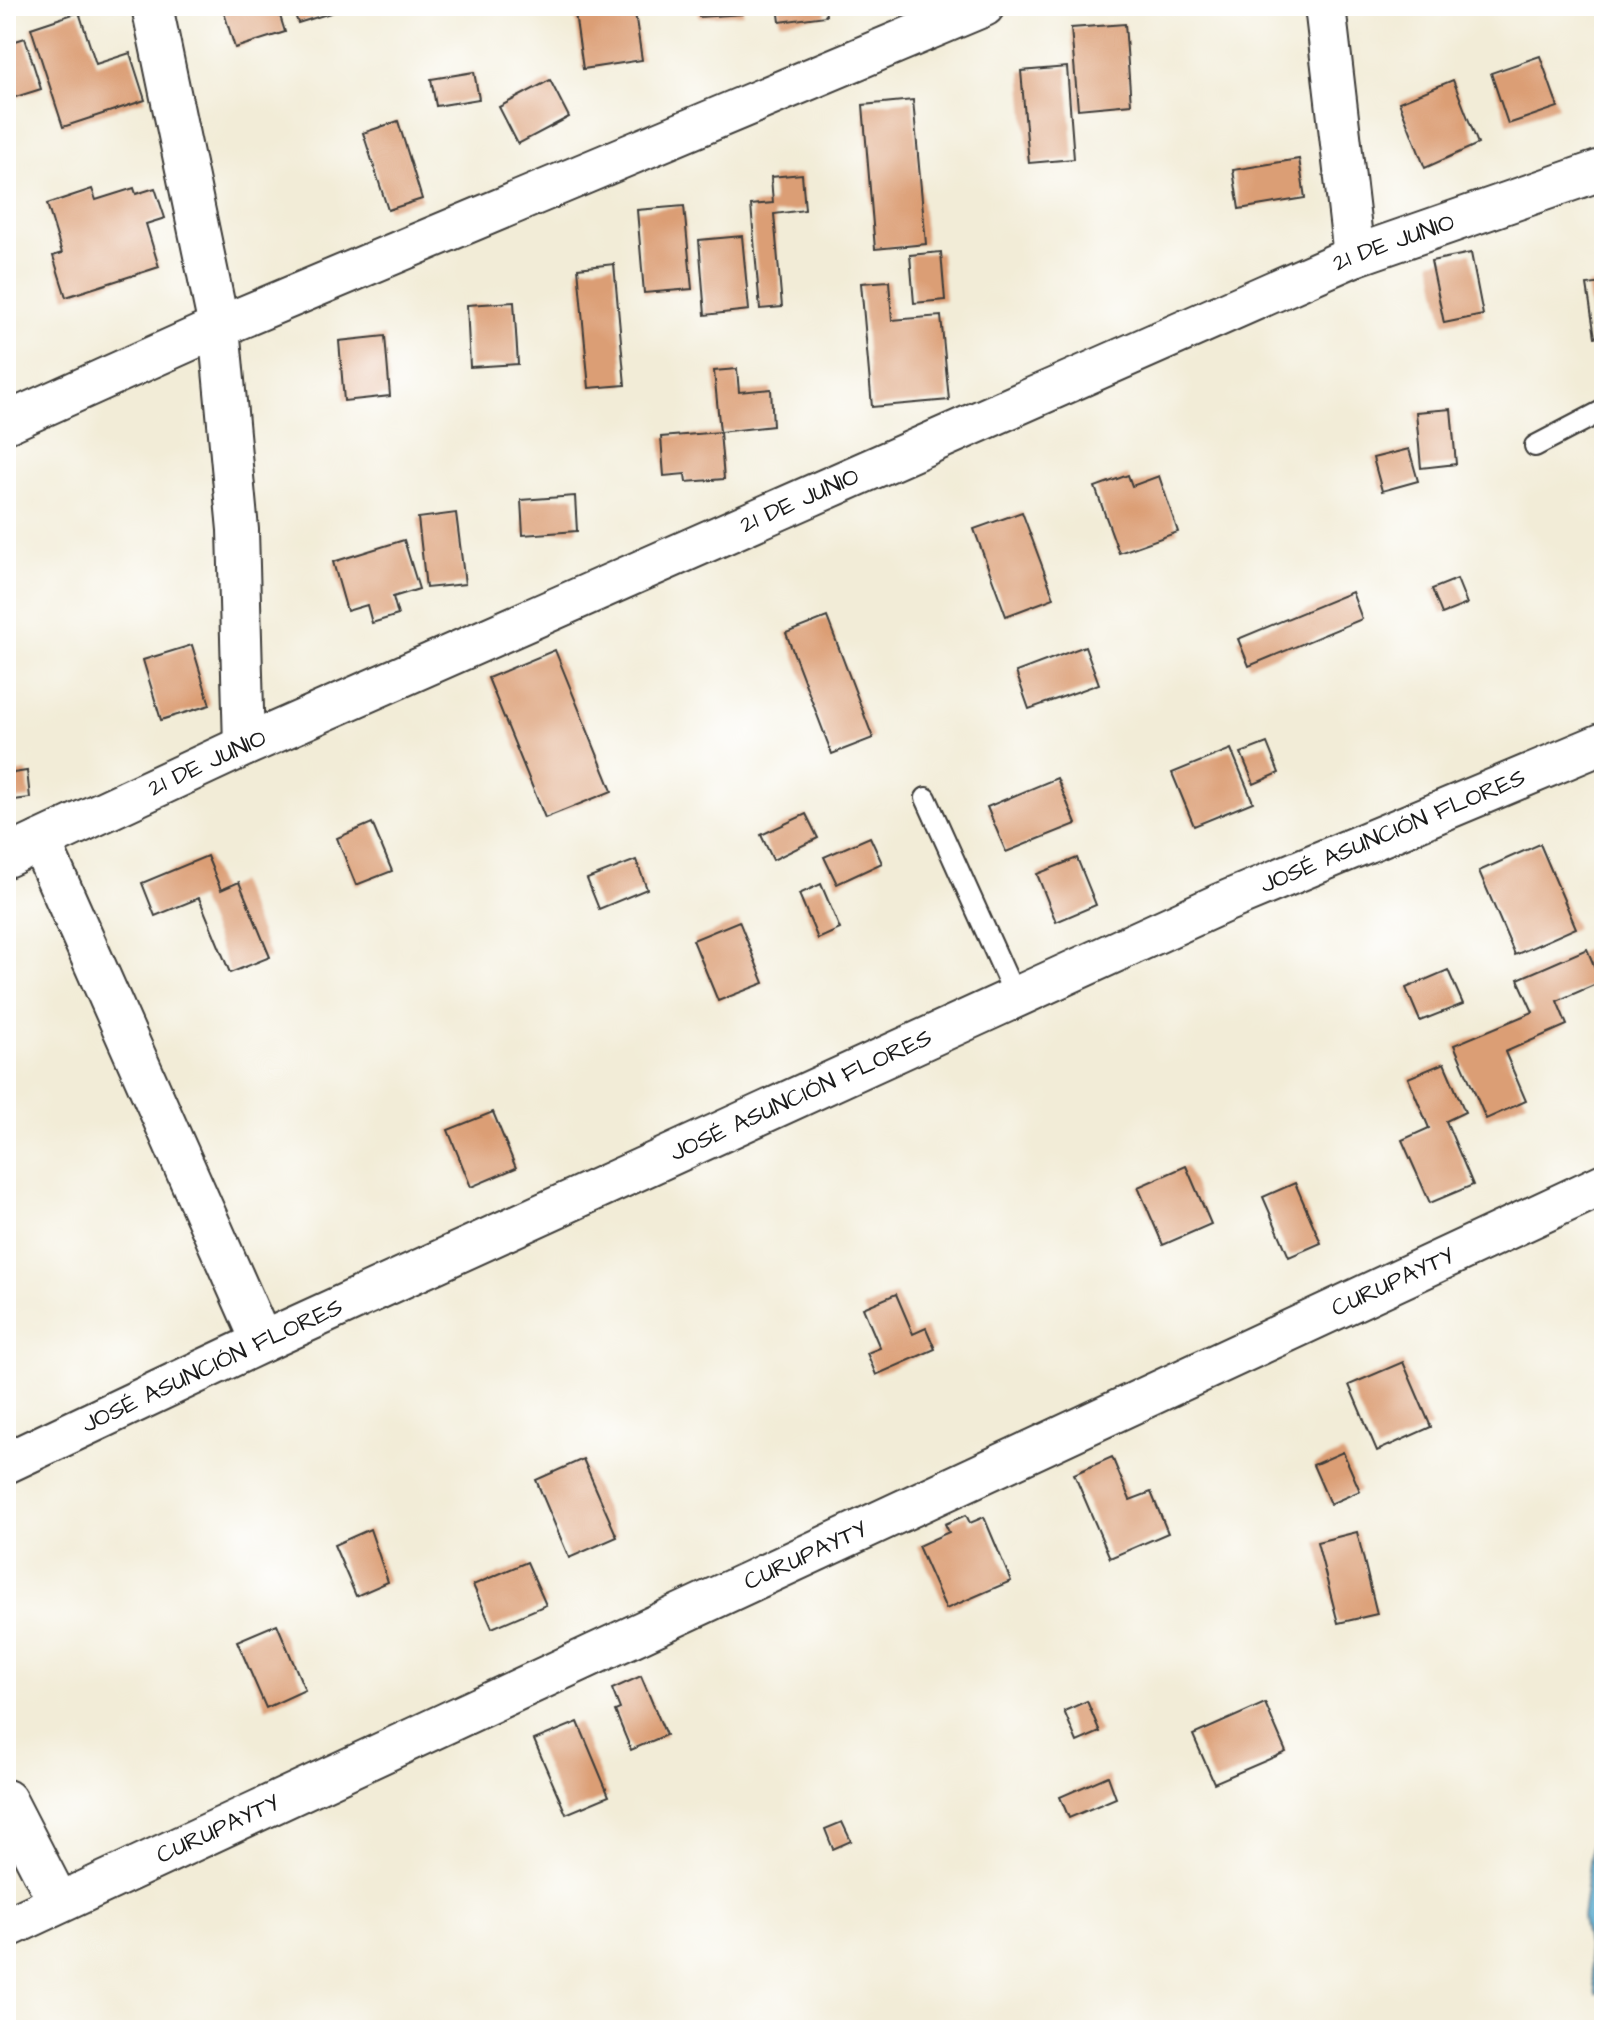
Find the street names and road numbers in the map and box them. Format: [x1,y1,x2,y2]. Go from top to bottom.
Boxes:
street label: 21 DE JUNIO [1328,205,1459,280]
street label: 21 DE JUNIO [735,460,864,542]
street label: 21 DE JUNIO [143,721,272,805]
street label: JOSÉ ASUNCIÓN FLORES [1255,761,1531,902]
street label: JOSÉ ASUNCIÓN FLORES [665,1021,938,1170]
street label: CURUPAYTY [1326,1239,1460,1326]
street label: JOSÉ ASUNCIÓN FLORES [76,1290,348,1442]
street label: CURUPAYTY [738,1512,873,1599]
street label: CURUPAYTY [151,1786,285,1873]

